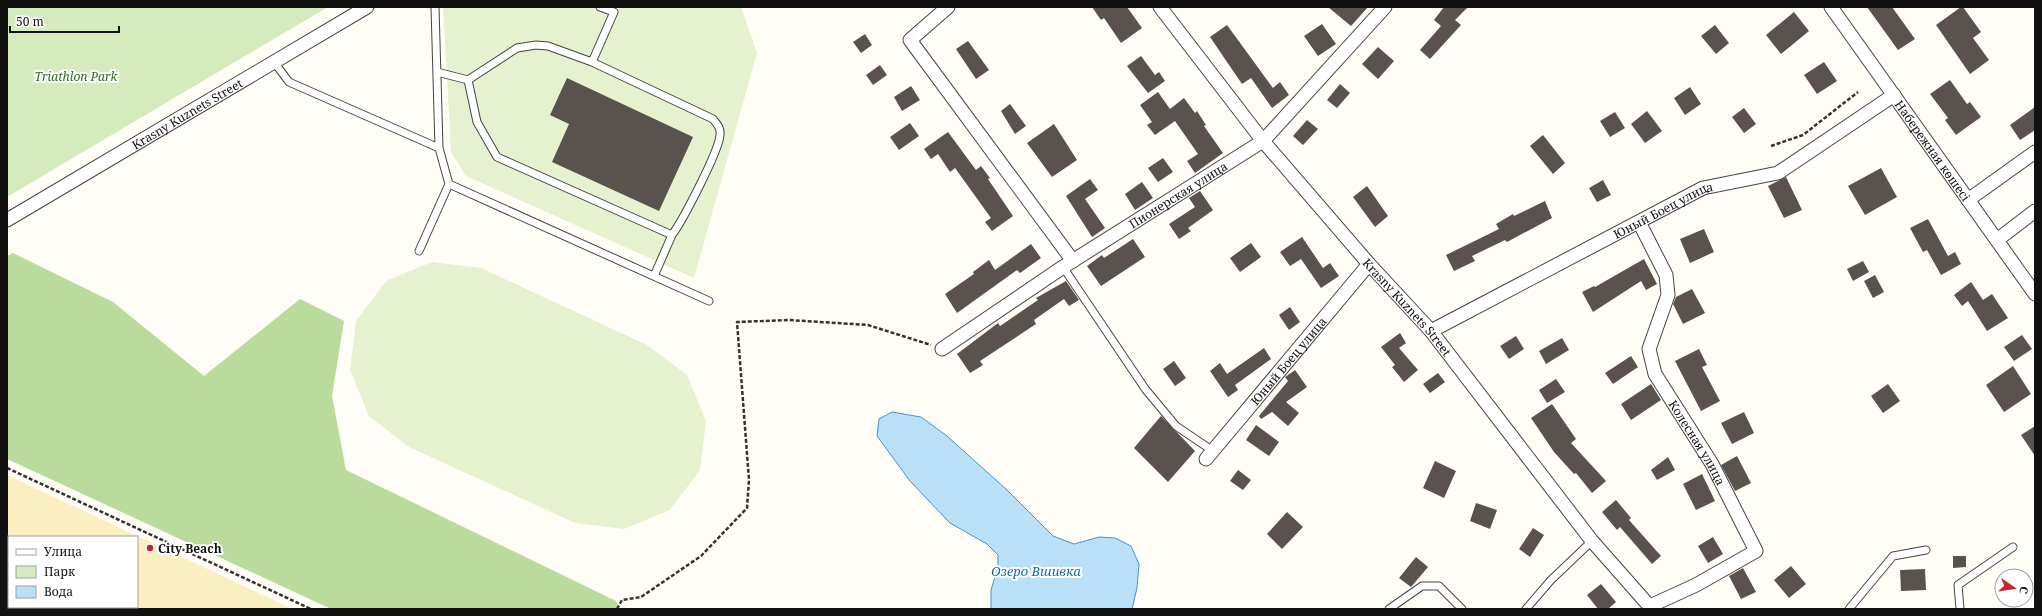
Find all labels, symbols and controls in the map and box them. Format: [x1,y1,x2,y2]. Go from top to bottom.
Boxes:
scale bar [10,8,119,34]
text: 50 m [16,13,44,30]
park label: Triathlon Park [35,68,119,85]
street label: Krasny Kuznets Street [128,74,245,153]
street label: Набережная көшесі [1891,97,1975,204]
street label: Пионерская улица [1125,157,1231,232]
street label: Юный Боец улица [1610,178,1715,242]
street label: Krasny Kuznets Street [1359,254,1456,359]
street label: Юный Боец улица [1246,313,1330,409]
street label: Колесная улица [1665,396,1730,488]
legend [8,536,138,608]
place label: City Beach [158,540,222,557]
text: Улица [44,543,82,560]
marker: City Beach [145,543,155,553]
water label: Озеро Вшивка [991,562,1082,580]
text: Парк [44,563,76,580]
north arrow [1994,568,2034,608]
text: Вода [44,583,73,600]
text: С [2016,585,2032,596]

